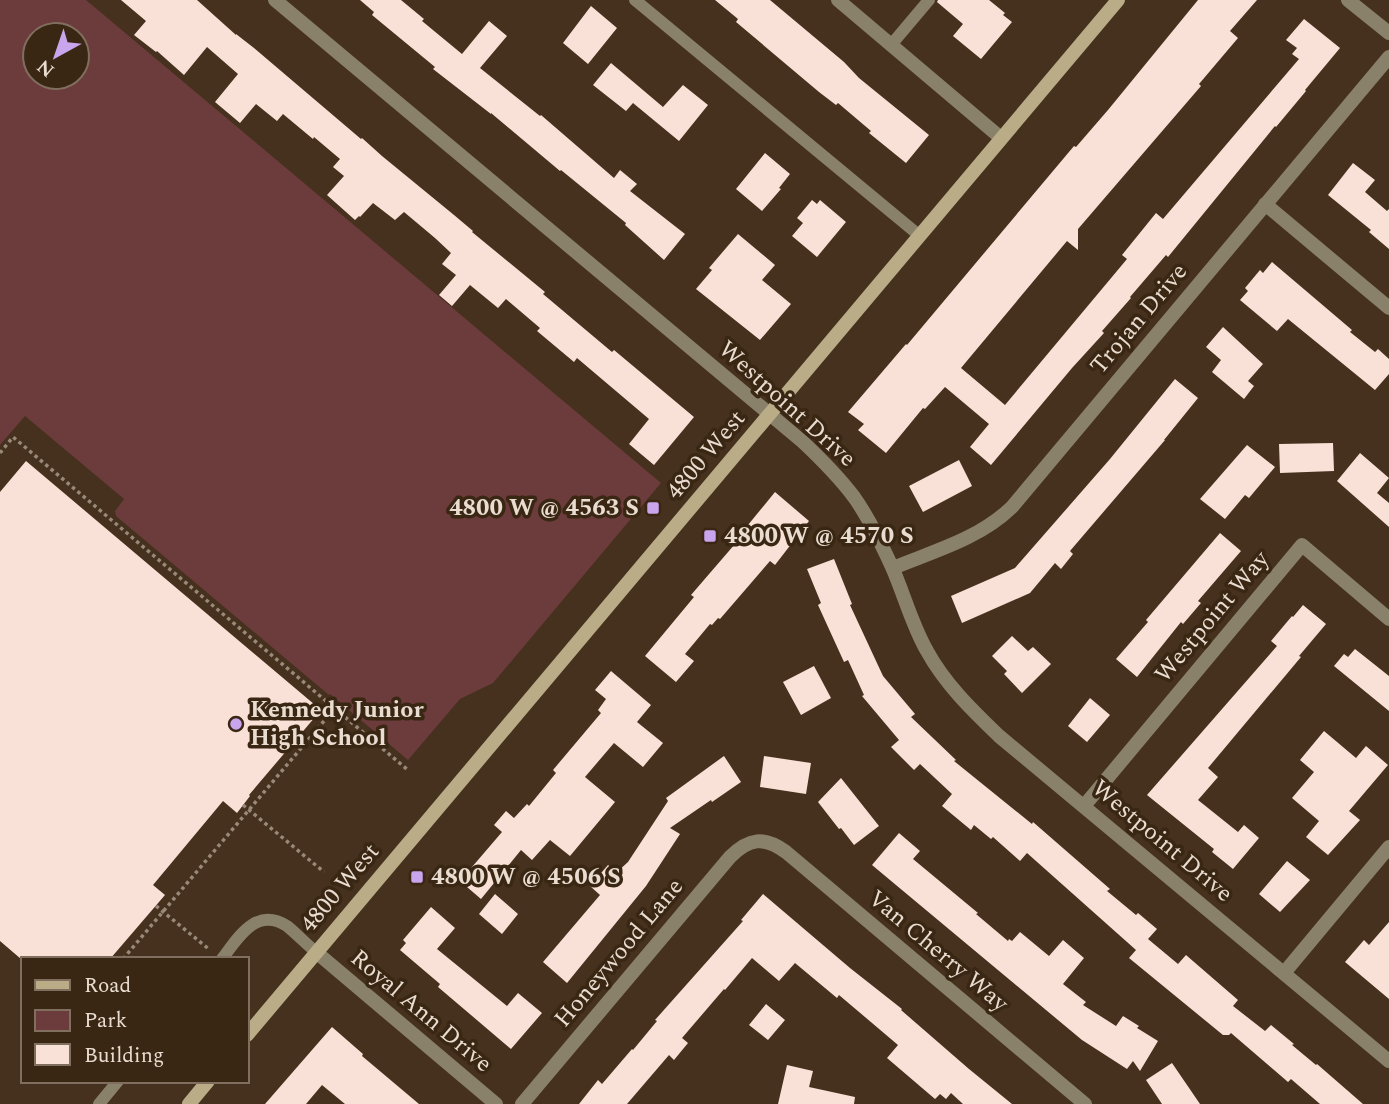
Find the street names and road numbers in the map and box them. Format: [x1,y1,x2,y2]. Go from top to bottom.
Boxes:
street label: Trojan Drive [1082,255,1196,383]
street label: Westpoint Drive [710,332,864,476]
street label: 4800 West [658,402,754,508]
street label: Westpoint Way [1146,542,1279,691]
street label: Westpoint Drive [1083,771,1241,911]
street label: 4800 West [292,835,388,941]
street label: Honeywood Lane [546,870,692,1036]
street label: Van Cherry Way [860,881,1017,1022]
street label: Royal Ann Drive [342,941,500,1081]

